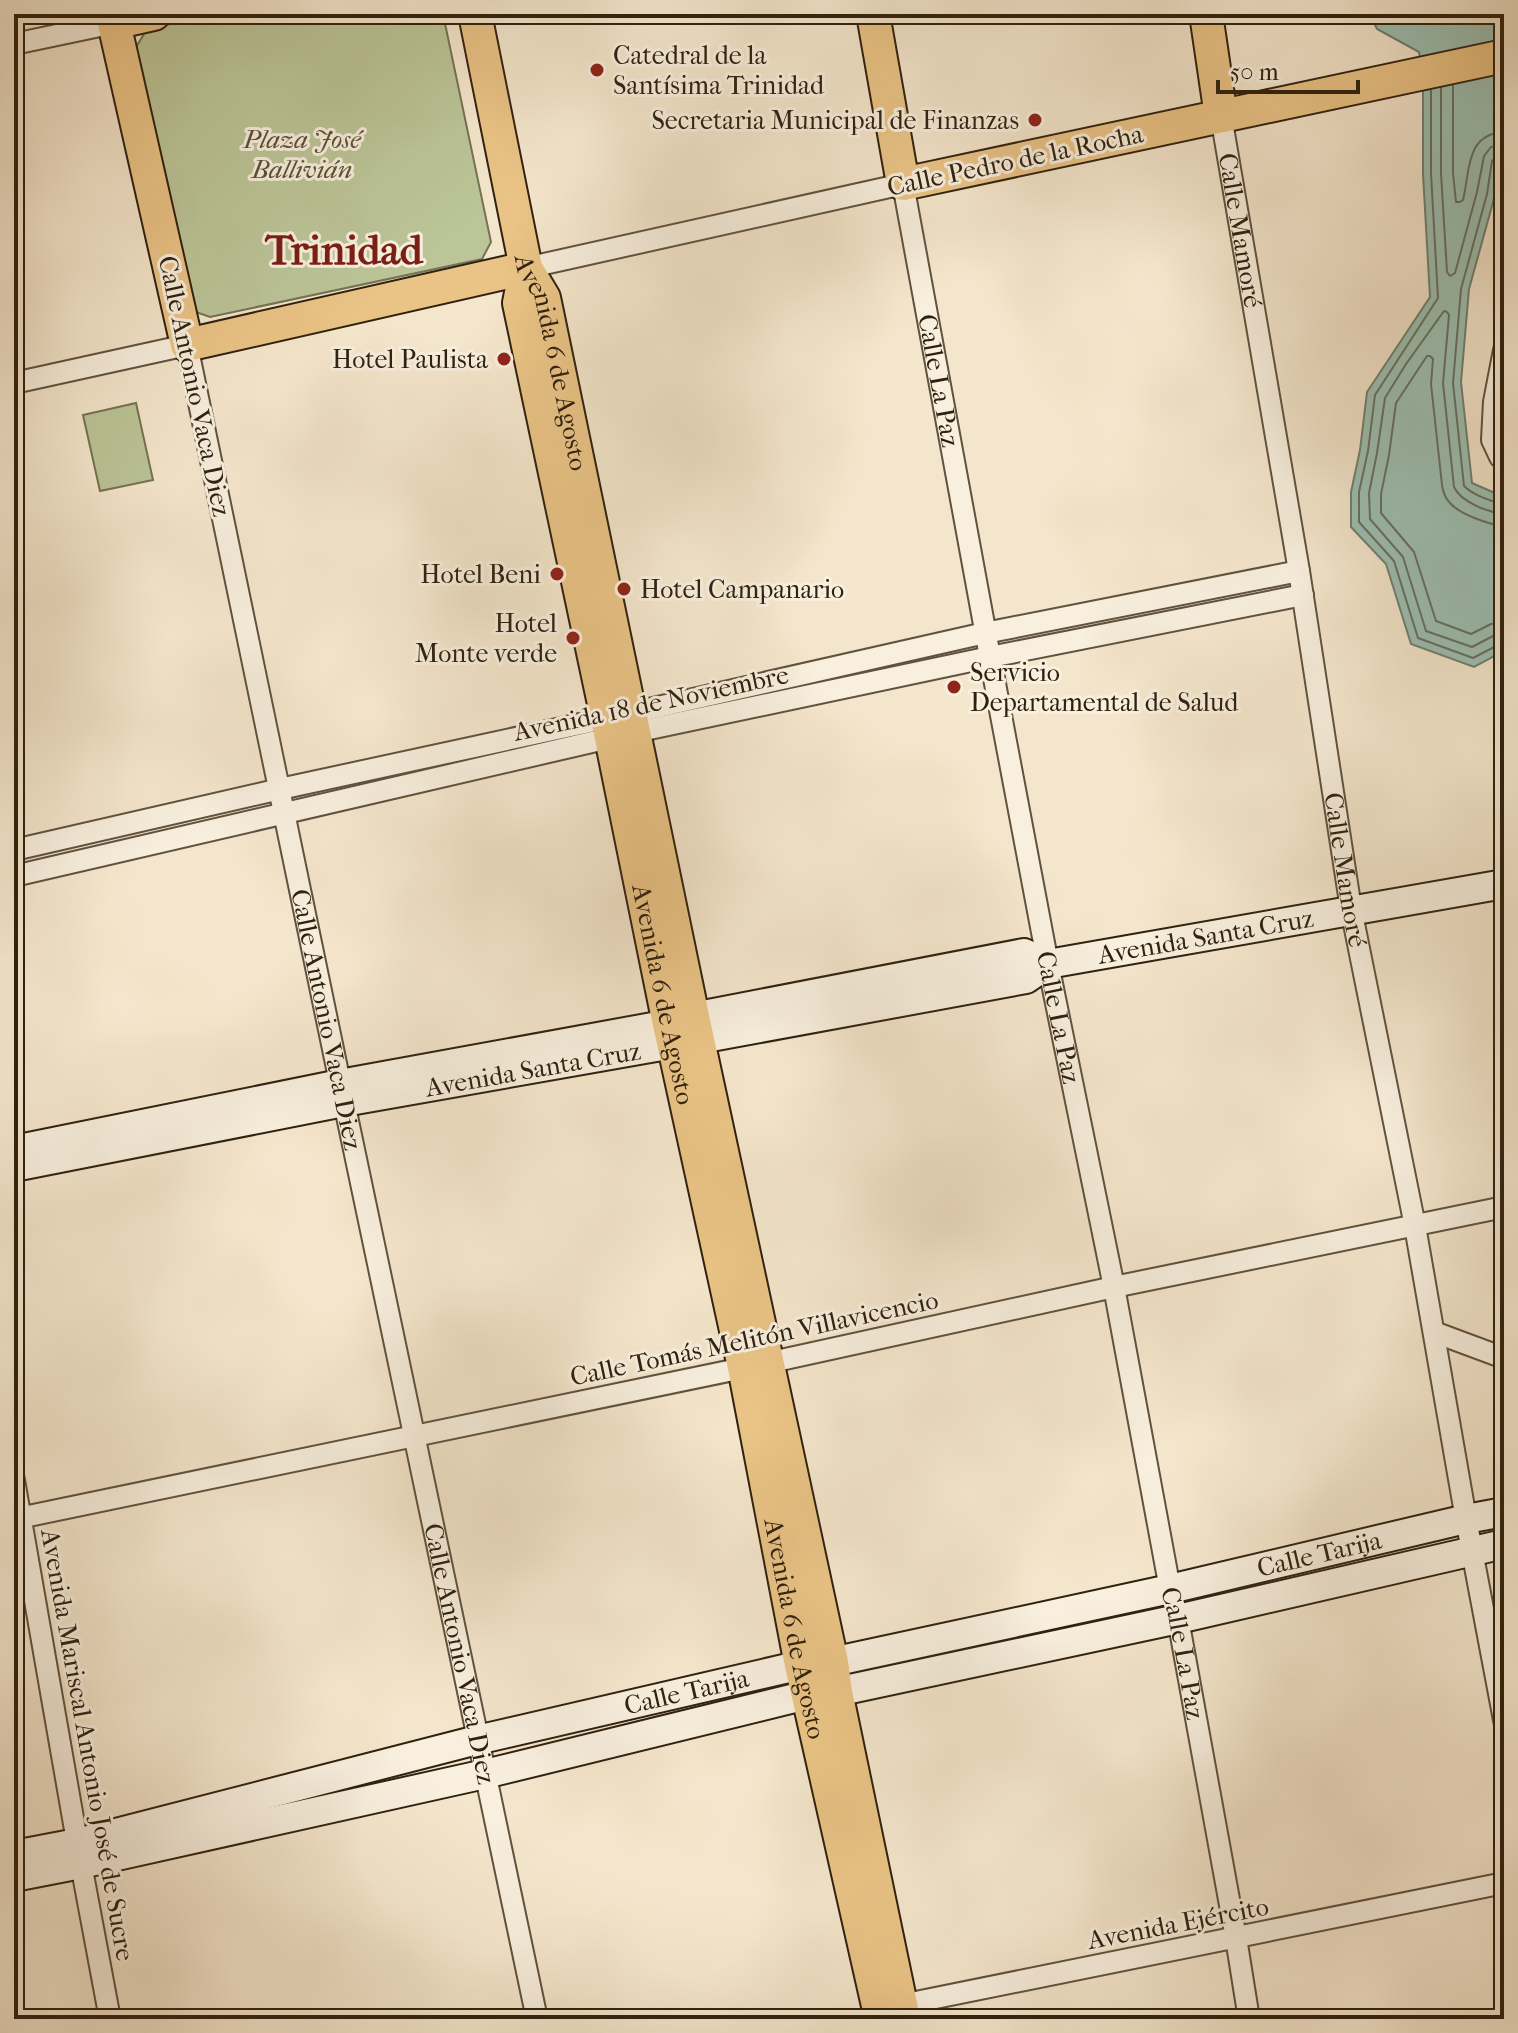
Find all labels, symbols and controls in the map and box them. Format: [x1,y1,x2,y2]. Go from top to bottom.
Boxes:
place label: Catedral de la Santísima Trinidad [613,40,825,101]
scale bar [1218,44,1358,94]
text: 50 m [1230,58,1279,86]
marker: Catedral de la Santísima Trinidad [588,61,606,79]
place label: Secretaria Municipal de Finanzas [651,105,1019,136]
marker: Secretaria Municipal de Finanzas [1026,111,1044,129]
street label: Calle Pedro de la Rocha [884,118,1147,203]
park label: Plaza José Ballivián [242,124,364,185]
street label: Calle Mamoré [1212,151,1269,310]
district label: Trinidad [264,226,424,275]
street label: Avenida 6 de Agosto [508,251,594,474]
street label: Calle Antonio Vaca Diez [152,253,237,519]
street label: Calle La Paz [911,312,966,450]
place label: Hotel Paulista [332,344,489,375]
marker: Hotel Paulista [495,350,513,368]
place label: Hotel Beni [420,559,541,590]
marker: Hotel Beni [548,565,566,583]
place label: Hotel Campanario [640,574,844,605]
marker: Hotel Campanario [615,580,633,598]
place label: Hotel Monte verde [415,608,557,669]
marker: Hotel Monte verde [564,629,582,647]
place label: Servicio Departamental de Salud [970,657,1239,718]
street label: Avenida 18 de Noviembre [510,659,792,748]
marker: Servicio Departamental de Salud [945,678,963,696]
street label: Calle Mamoré [1317,790,1373,950]
street label: Avenida 6 de Agosto [625,881,701,1108]
street label: Calle Antonio Vaca Diez [284,886,369,1153]
street label: Avenida Santa Cruz [1095,903,1316,971]
street label: Calle La Paz [1030,949,1087,1086]
street label: Avenida Santa Cruz [422,1035,643,1104]
street label: Calle Tomás Melitón Villavicencio [567,1284,941,1393]
street label: Avenida 6 de Agosto [757,1515,832,1742]
street label: Calle Antonio Vaca Diez [417,1521,502,1787]
street label: Calle Tarija [1254,1524,1386,1584]
street label: Avenida Mariscal Antonio José de Sucre [34,1526,141,1964]
street label: Calle La Paz [1154,1583,1211,1722]
street label: Calle Tarija [621,1662,753,1721]
street label: Avenida Ejército [1084,1891,1271,1956]

